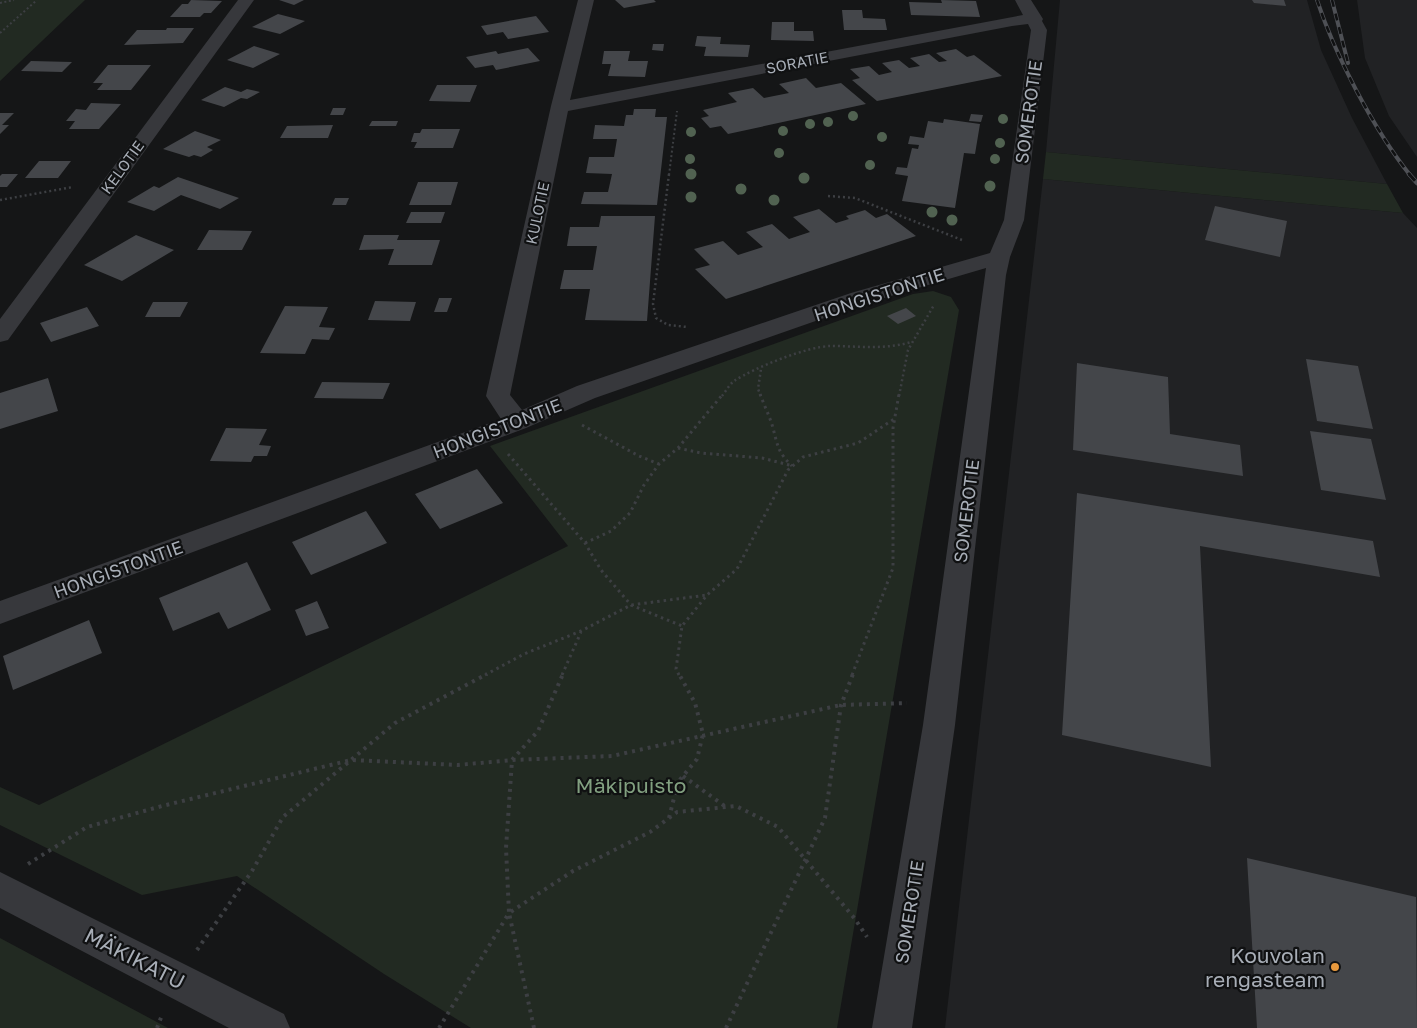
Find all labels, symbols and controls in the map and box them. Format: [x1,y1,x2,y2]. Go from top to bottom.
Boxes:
street label: SORATIE [764,47,830,77]
street label: SOMEROTIE [1010,59,1046,165]
street label: KELOTIE [97,137,147,197]
street label: KULOTIE [522,180,552,246]
street label: HONGISTONTIE [811,263,947,325]
street label: HONGISTONTIE [430,393,564,463]
street label: SOMEROTIE [949,458,983,564]
street label: HONGISTONTIE [50,535,186,603]
park label: Mäkipuisto [576,772,686,798]
street label: SOMEROTIE [890,859,928,965]
street label: MÄKIKATU [81,922,189,994]
place label: Kouvolan rengasteam [1205,942,1325,992]
marker: Kouvolan rengasteam [1329,961,1341,973]

